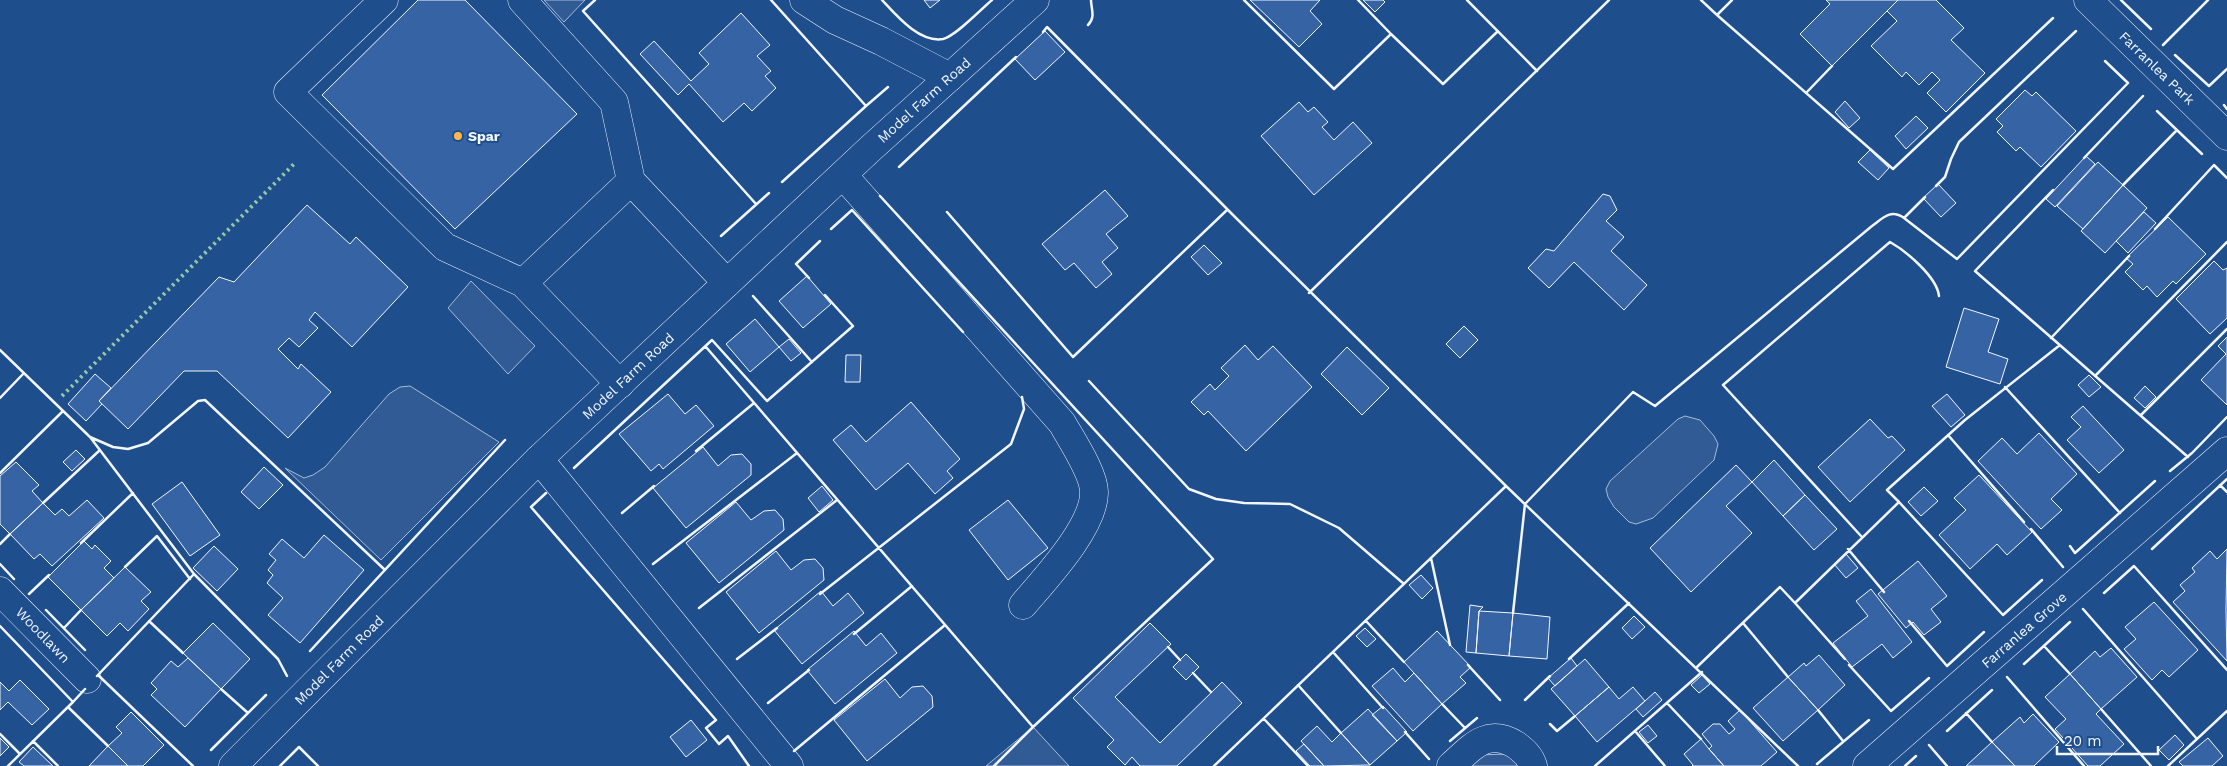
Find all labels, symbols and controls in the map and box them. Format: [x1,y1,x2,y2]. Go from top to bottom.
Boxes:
street label: Farranlea Park [2116,28,2198,108]
street label: Model Farm Road [874,54,974,146]
place label: Spar [468,128,500,144]
marker: Spar [452,130,464,142]
street label: Model Farm Road [579,329,677,423]
street label: Farranlea Grove [1978,589,2070,671]
street label: Woodlawn [13,604,73,666]
street label: Model Farm Road [291,612,387,708]
scale bar [2057,724,2158,756]
text: 20 m [2064,732,2102,750]

